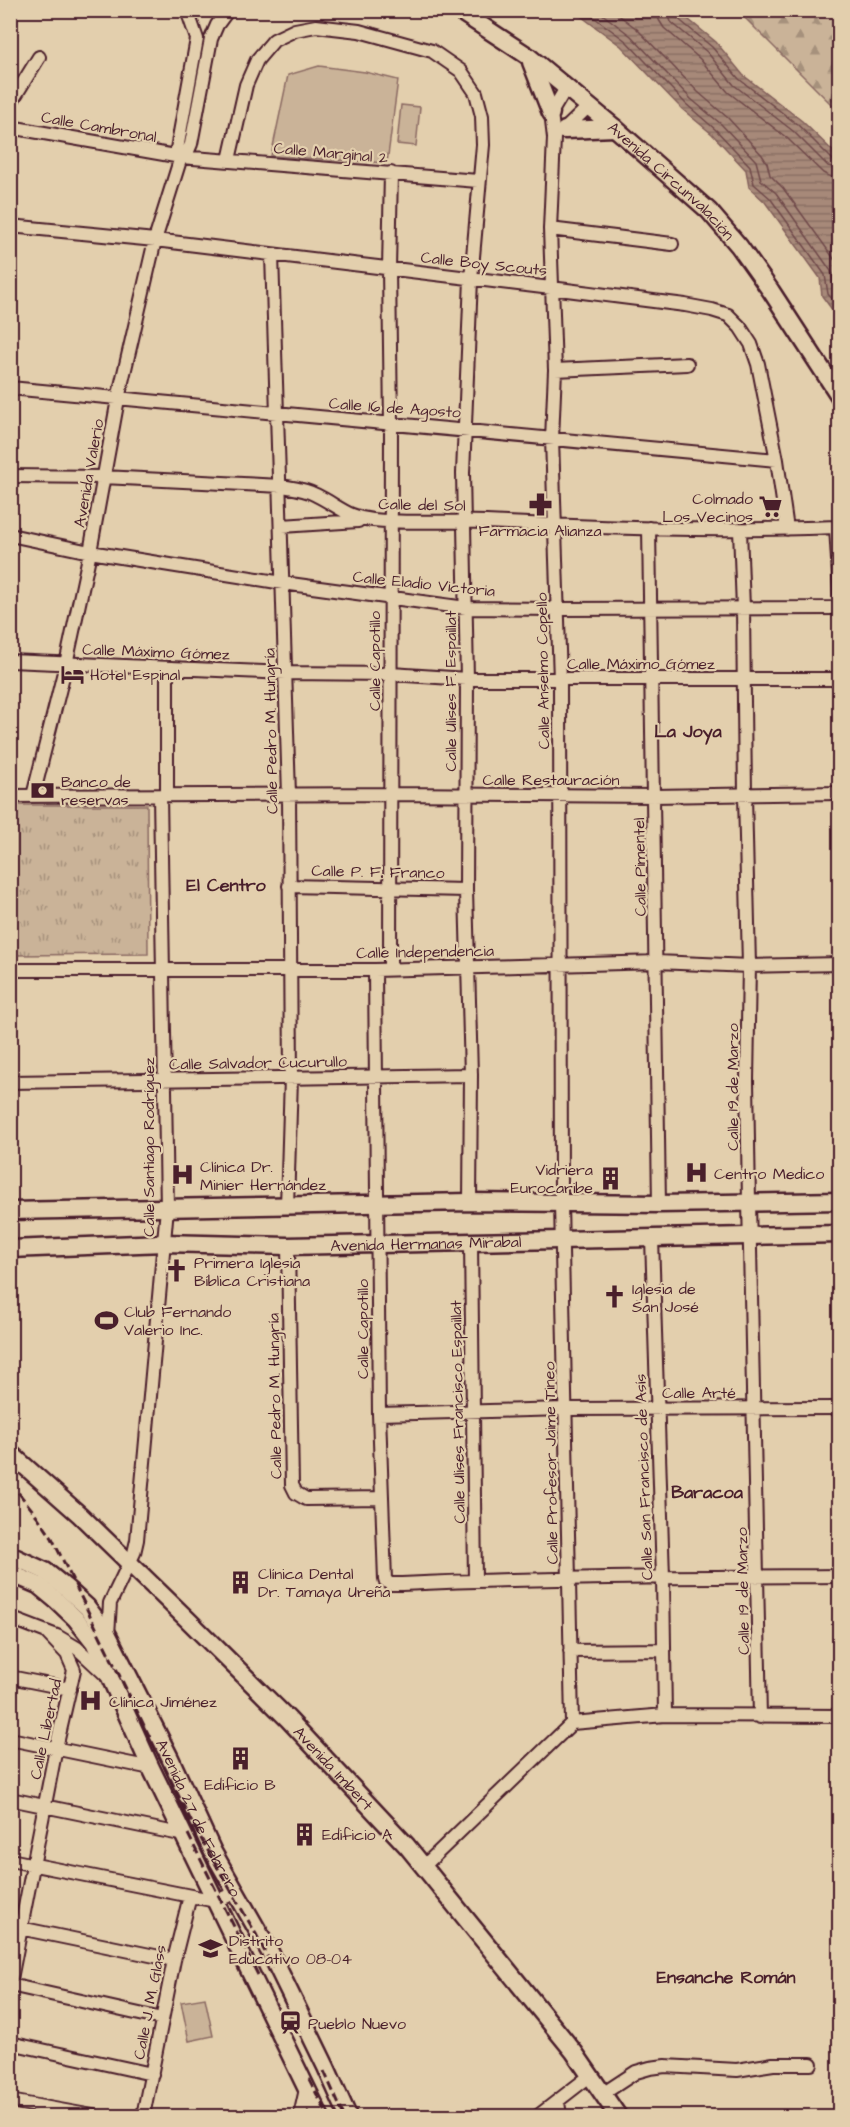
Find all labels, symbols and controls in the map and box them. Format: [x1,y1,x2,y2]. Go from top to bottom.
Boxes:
street label: Calle Cambronal [39,106,158,148]
street label: Avenida Circunvalación [603,117,739,245]
street label: Calle Marginal 2 [273,137,389,170]
street label: Calle Boy Scouts [419,246,548,283]
street label: Calle 16 de Agosto [328,392,462,425]
street label: Avenida Valerio [69,417,109,529]
place label: Colmado Los Vecinos [662,488,753,528]
pharmacy icon: Farmacia Alianza [527,492,553,518]
street label: Calle del Sol [378,493,466,517]
supermarket icon: Colmado Los Vecinos [758,494,784,520]
place label: Farmacia Alianza [478,520,602,542]
street label: Calle Eladio Victoria [352,566,496,602]
street label: Calle Anselmo Copello [531,592,555,750]
street label: Calle Ulises F. Espaillat [440,610,462,771]
street label: Calle Capotillo [364,611,386,711]
street label: Calle Máximo Gómez [82,638,230,666]
street label: Calle Pedro M. Hungría [259,648,284,814]
street label: Calle Máximo Gómez [567,653,715,675]
hotel icon: Hotel Espinal [59,661,85,687]
place label: Hotel Espinal [90,664,180,686]
district label: La Joya [654,719,723,745]
street label: Calle Restauración [483,769,619,791]
place label: Banco de reservas [61,771,131,811]
bank icon: Banco de reservas [30,777,56,803]
street label: Calle Pimentel [628,817,652,917]
street label: Calle P. F. Franco [311,860,445,884]
district label: El Centro [186,873,267,898]
street label: Calle Independencia [356,940,494,964]
street label: Calle 19 de Marzo [722,1023,744,1151]
street label: Calle Salvador Cucurullo [169,1050,347,1076]
street label: Calle Santiago Rodríguez [138,1057,161,1237]
place label: Clínica Dr. Minier Hernández [200,1156,326,1196]
place label: Vidriera Eurocaribe [510,1159,593,1199]
hospital icon: Centro Medico [683,1160,709,1186]
hospital icon: Clínica Dr. Minier Hernández [169,1162,195,1188]
place label: Centro Medico [714,1163,824,1185]
building icon: Vidriera Eurocaribe [598,1165,624,1191]
street label: Avenida Hermanas Mirabal [330,1231,522,1257]
place label: Primera Iglesia Bíblica Cristiana [194,1252,310,1292]
church icon: Primera Iglesia Bíblica Cristiana [163,1258,189,1284]
place label: Iglesia de San José [632,1278,699,1318]
street label: Calle Capotillo [352,1279,374,1379]
church icon: Iglesia de San José [601,1284,627,1310]
street label: Calle Ulises Francisco Espaillat [445,1300,471,1524]
place label: Club Fernando Valerio Inc. [124,1301,231,1341]
sports icon: Club Fernando Valerio Inc. [93,1307,119,1333]
street label: Calle Pedro M. Hungría [263,1313,288,1479]
street label: Calle Profesor Jaime Tineo [538,1362,564,1564]
street label: Calle San Francisco de Asís [629,1373,659,1581]
street label: Calle Arté [662,1382,736,1404]
district label: Baracoa [671,1480,744,1505]
street label: Calle 19 de Marzo [731,1527,755,1655]
place label: Clínica Dental Dr. Tamaya Ureña [258,1563,391,1604]
building icon: Clínica Dental Dr. Tamaya Ureña [227,1569,253,1595]
street label: Calle Libertad [25,1677,67,1782]
hospital icon: Clínica Jiménez [78,1688,104,1714]
place label: Clínica Jiménez [109,1691,217,1713]
street label: Avenida Imbert [288,1722,379,1816]
street label: Avenida 27 de Febrero [150,1736,246,1901]
building icon: Edificio B [227,1746,253,1772]
place label: Edificio B [204,1774,276,1796]
building icon: Edificio A [291,1821,317,1847]
place label: Edificio A [322,1824,392,1846]
place label: Distrito Educativo 08-04 [229,1930,352,1970]
school or university icon: Distrito Educativo 08-04 [198,1936,224,1962]
street label: Calle J. M. Glass [128,1943,172,2061]
district label: Ensanche Román [656,1965,796,1990]
station icon: Pueblo Nuevo [277,2010,303,2036]
place label: Pueblo Nuevo [308,2013,406,2035]

